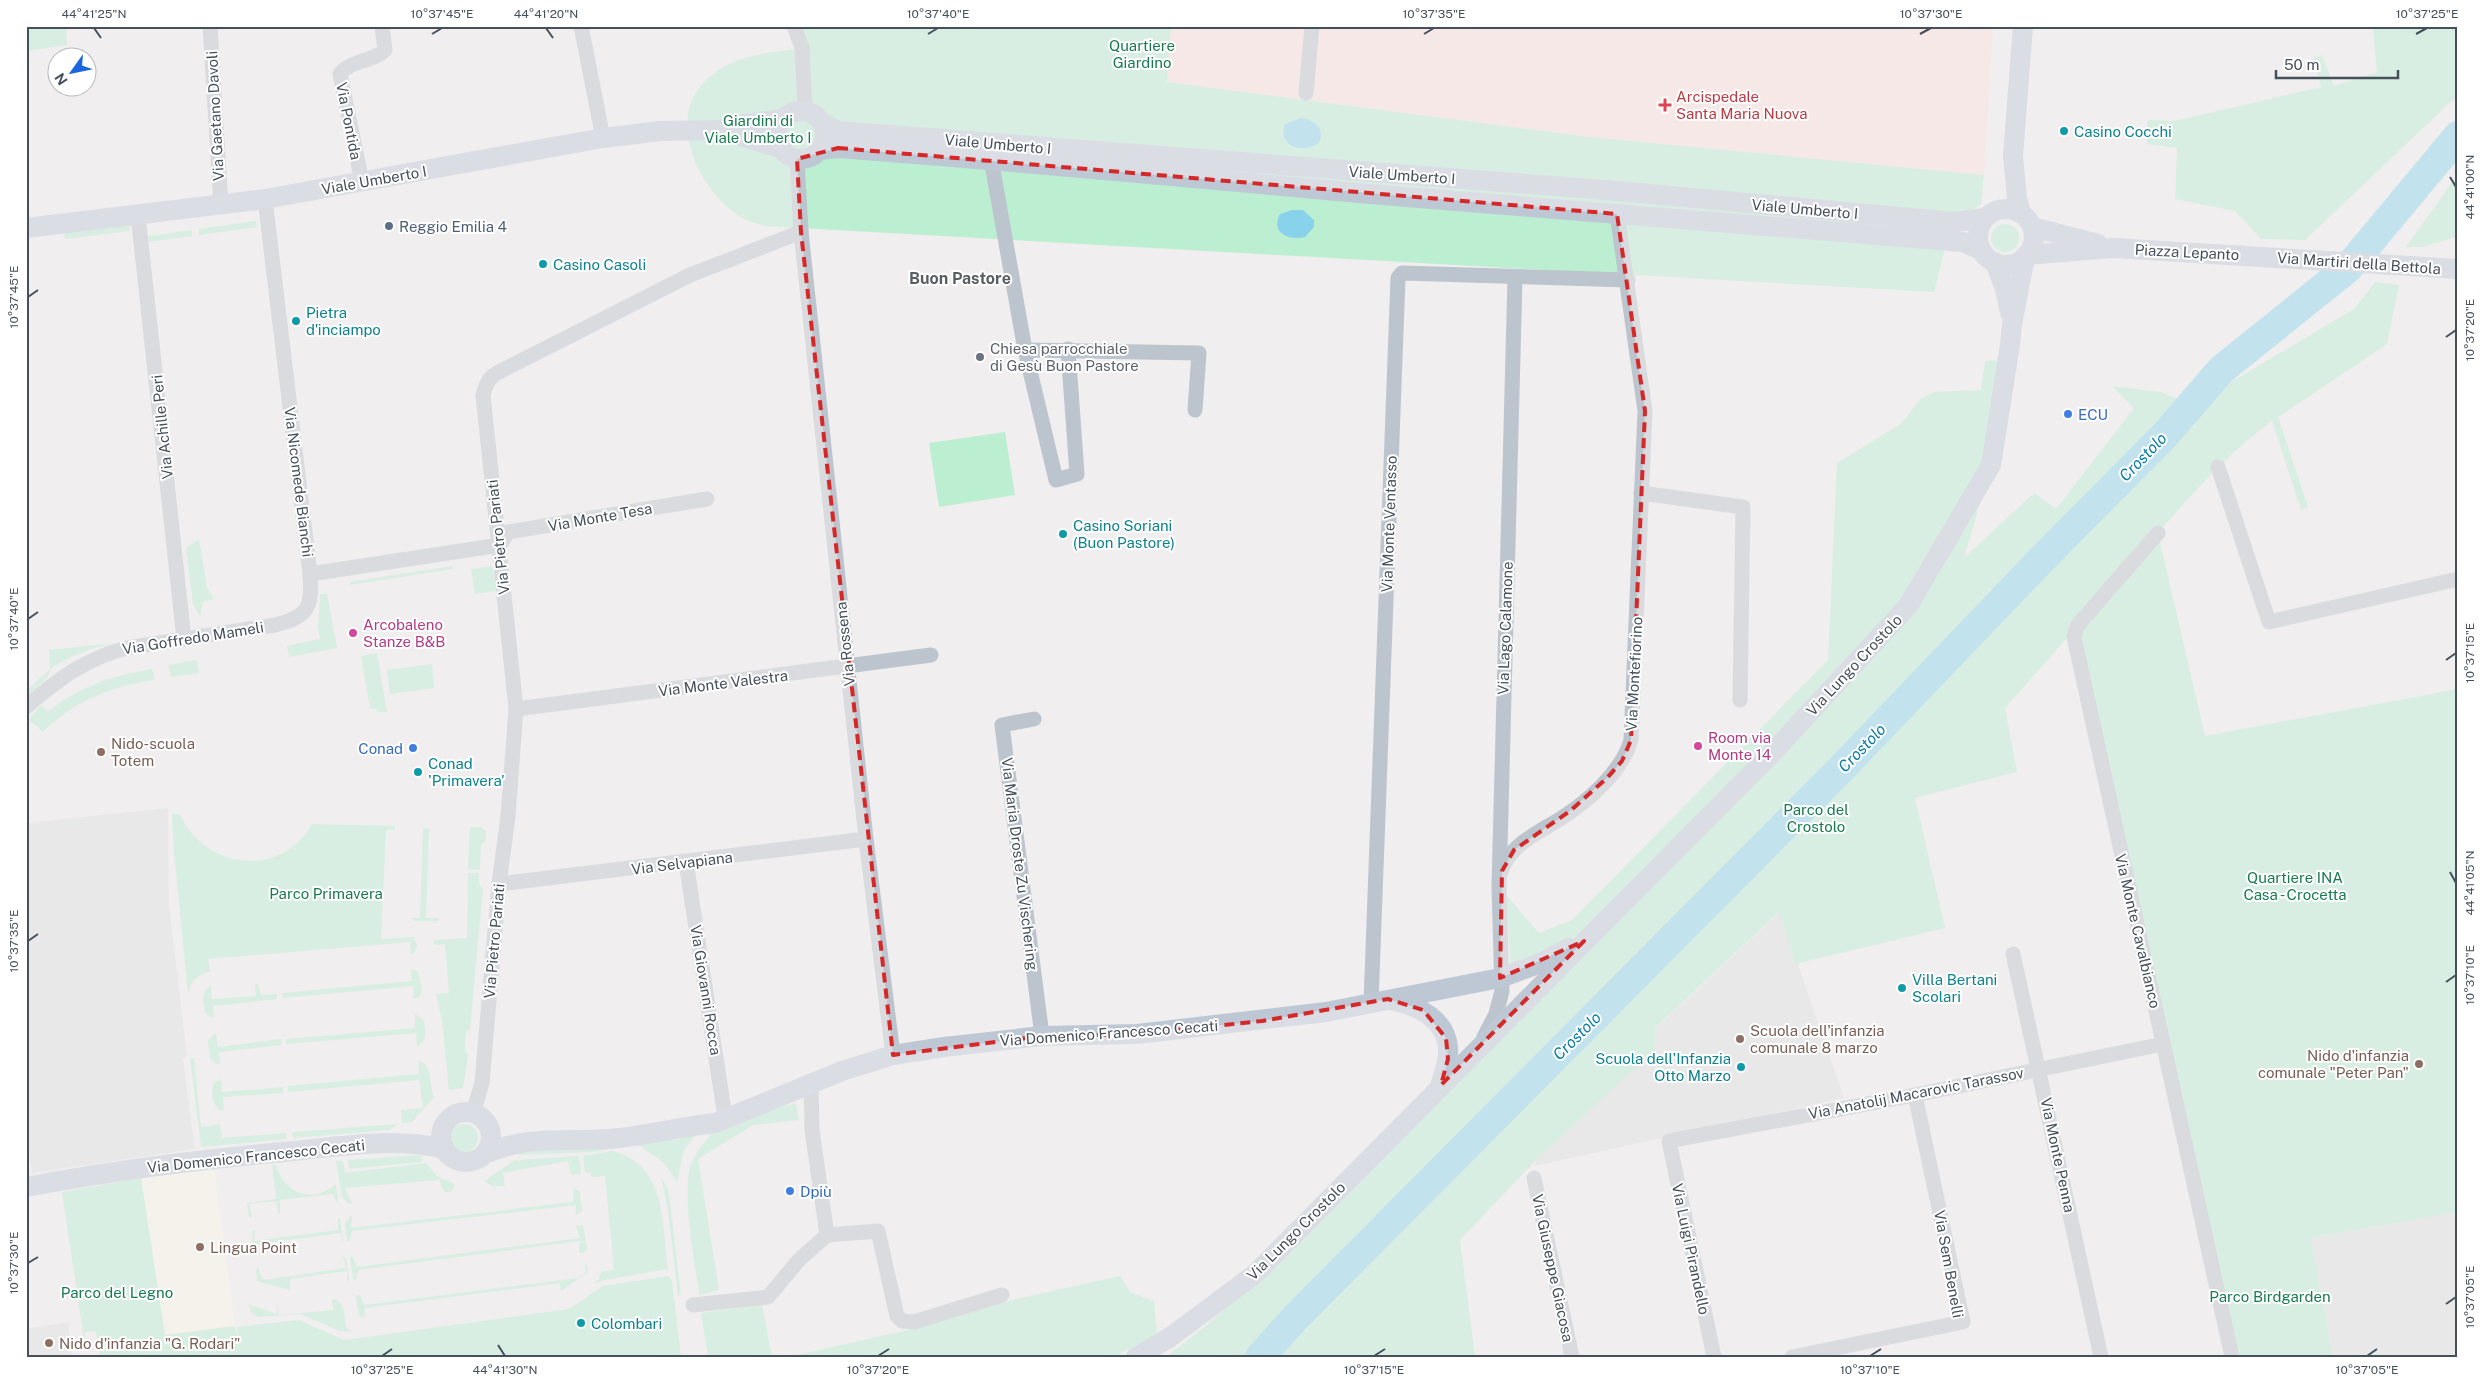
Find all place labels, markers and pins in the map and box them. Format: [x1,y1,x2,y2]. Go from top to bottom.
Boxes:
place label: Arcispedale Santa Maria Nuova [1676,88,1807,122]
marker: Arcispedale Santa Maria Nuova [1658,98,1672,112]
place label: Casino Cocchi [2074,123,2172,140]
marker: Casino Cocchi [2058,125,2070,137]
place label: Reggio Emilia 4 [399,218,507,235]
marker: Reggio Emilia 4 [383,220,395,232]
place label: Casino Casoli [553,256,646,273]
marker: Casino Casoli [537,258,549,270]
place label: Pietra d'inciampo [306,304,381,338]
marker: Pietra d'inciampo [290,315,302,327]
place label: Chiesa parrocchiale di Gesù Buon Pastore [990,340,1139,374]
marker: Chiesa parrocchiale di Gesù Buon Pastore [974,351,986,363]
place label: ECU [2078,406,2108,423]
marker: ECU [2062,408,2074,420]
place label: Casino Soriani (Buon Pastore) [1073,517,1175,551]
marker: Casino Soriani (Buon Pastore) [1057,528,1069,540]
place label: Arcobaleno Stanze B&B [363,616,445,650]
marker: Arcobaleno Stanze B&B [347,627,359,639]
place label: Room via Monte 14 [1708,729,1771,763]
place label: Nido-scuola Totem [111,735,195,769]
place label: Conad [358,740,403,757]
marker: Room via Monte 14 [1692,740,1704,752]
marker: Conad [407,742,419,754]
marker: Nido-scuola Totem [95,746,107,758]
place label: Conad 'Primavera' [428,755,505,789]
marker: Conad 'Primavera' [412,766,424,778]
place label: Villa Bertani Scolari [1912,971,1997,1005]
marker: Villa Bertani Scolari [1896,982,1908,994]
place label: Scuola dell'infanzia comunale 8 marzo [1750,1022,1885,1056]
marker: Scuola dell'infanzia comunale 8 marzo [1734,1033,1746,1045]
place label: Nido d'infanzia comunale "Peter Pan" [2258,1047,2409,1081]
place label: Scuola dell'Infanzia Otto Marzo [1595,1050,1731,1084]
marker: Nido d'infanzia comunale "Peter Pan" [2413,1058,2425,1070]
marker: Scuola dell'Infanzia Otto Marzo [1735,1061,1747,1073]
place label: Dpiù [800,1183,832,1200]
marker: Dpiù [784,1185,796,1197]
place label: Lingua Point [210,1239,297,1256]
marker: Lingua Point [194,1241,206,1253]
place label: Colombari [591,1315,662,1332]
marker: Colombari [575,1317,587,1329]
place label: Nido d'infanzia "G. Rodari" [59,1335,240,1352]
marker: Nido d'infanzia "G. Rodari" [43,1337,55,1349]

